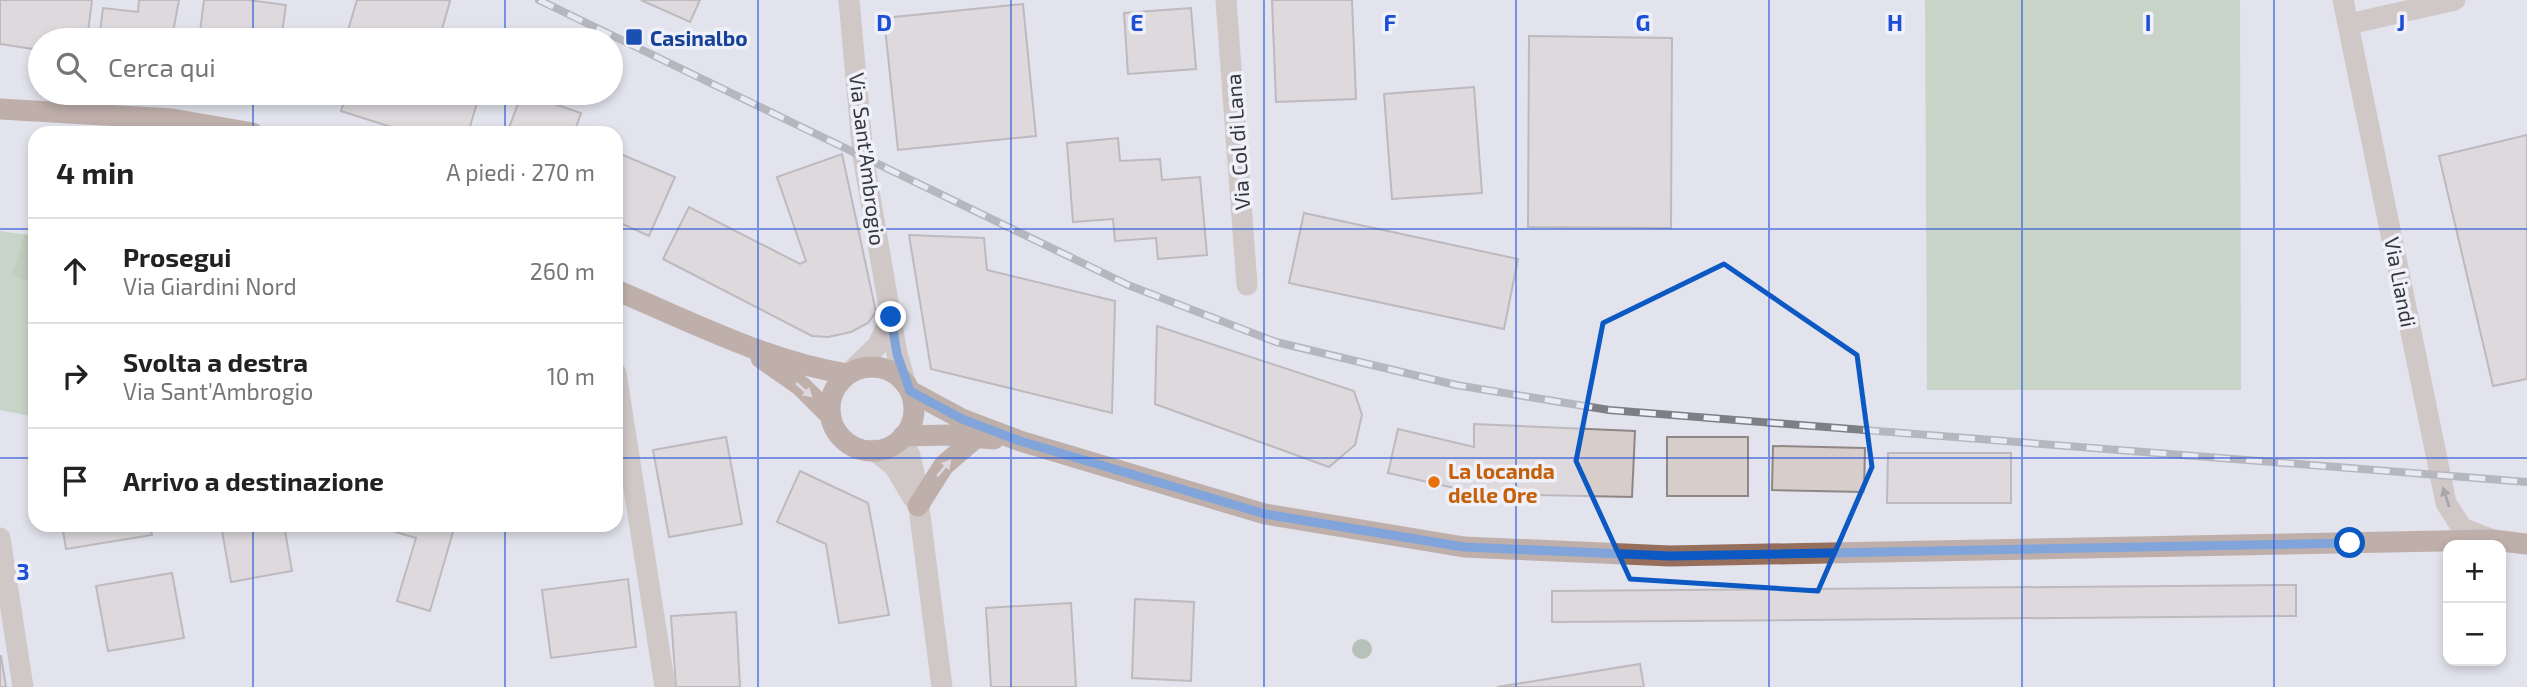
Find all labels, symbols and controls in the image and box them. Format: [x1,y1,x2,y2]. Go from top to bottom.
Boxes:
text: D [876,8,892,36]
text: E [1130,8,1144,36]
text: F [1384,8,1397,36]
text: G [1636,8,1650,36]
text: H [1887,8,1903,36]
text: I [2145,8,2151,36]
text: J [2397,8,2405,36]
place label: Casinalbo [650,25,748,50]
marker: Casinalbo [624,27,644,47]
search box [28,28,623,105]
icon: search [52,48,90,86]
text: Cerca qui [108,51,216,82]
street label: Via Sant'Ambrogio [845,71,891,247]
street label: Via Col di Lana [1220,73,1254,211]
text: 4 min [56,154,134,190]
text: A piedi · 270 m [446,158,595,186]
street label: Via Liandi [2380,235,2422,329]
text: Prosegui [123,241,231,272]
icon: ahead [56,252,94,290]
text: 260 m [530,257,595,285]
text: Via Giardini Nord [123,272,297,300]
route end [875,301,906,332]
text: Svolta a destra [123,346,308,377]
icon: right [56,357,94,395]
text: 10 m [547,362,595,390]
text: Via Sant'Ambrogio [123,377,313,405]
one-way arrow [795,382,813,398]
place label: La locanda delle Ore [1448,458,1555,507]
one-way arrow [936,459,951,477]
icon: arrive [56,462,94,500]
text: Arrivo a destinazione [123,465,384,496]
marker: La locanda delle Ore [1426,474,1442,490]
one-way arrow [2440,486,2451,507]
route start [2334,527,2365,558]
map controls [2443,540,2506,666]
button: + [2443,540,2506,603]
text: 3 [16,557,30,585]
button: − [2443,603,2506,666]

